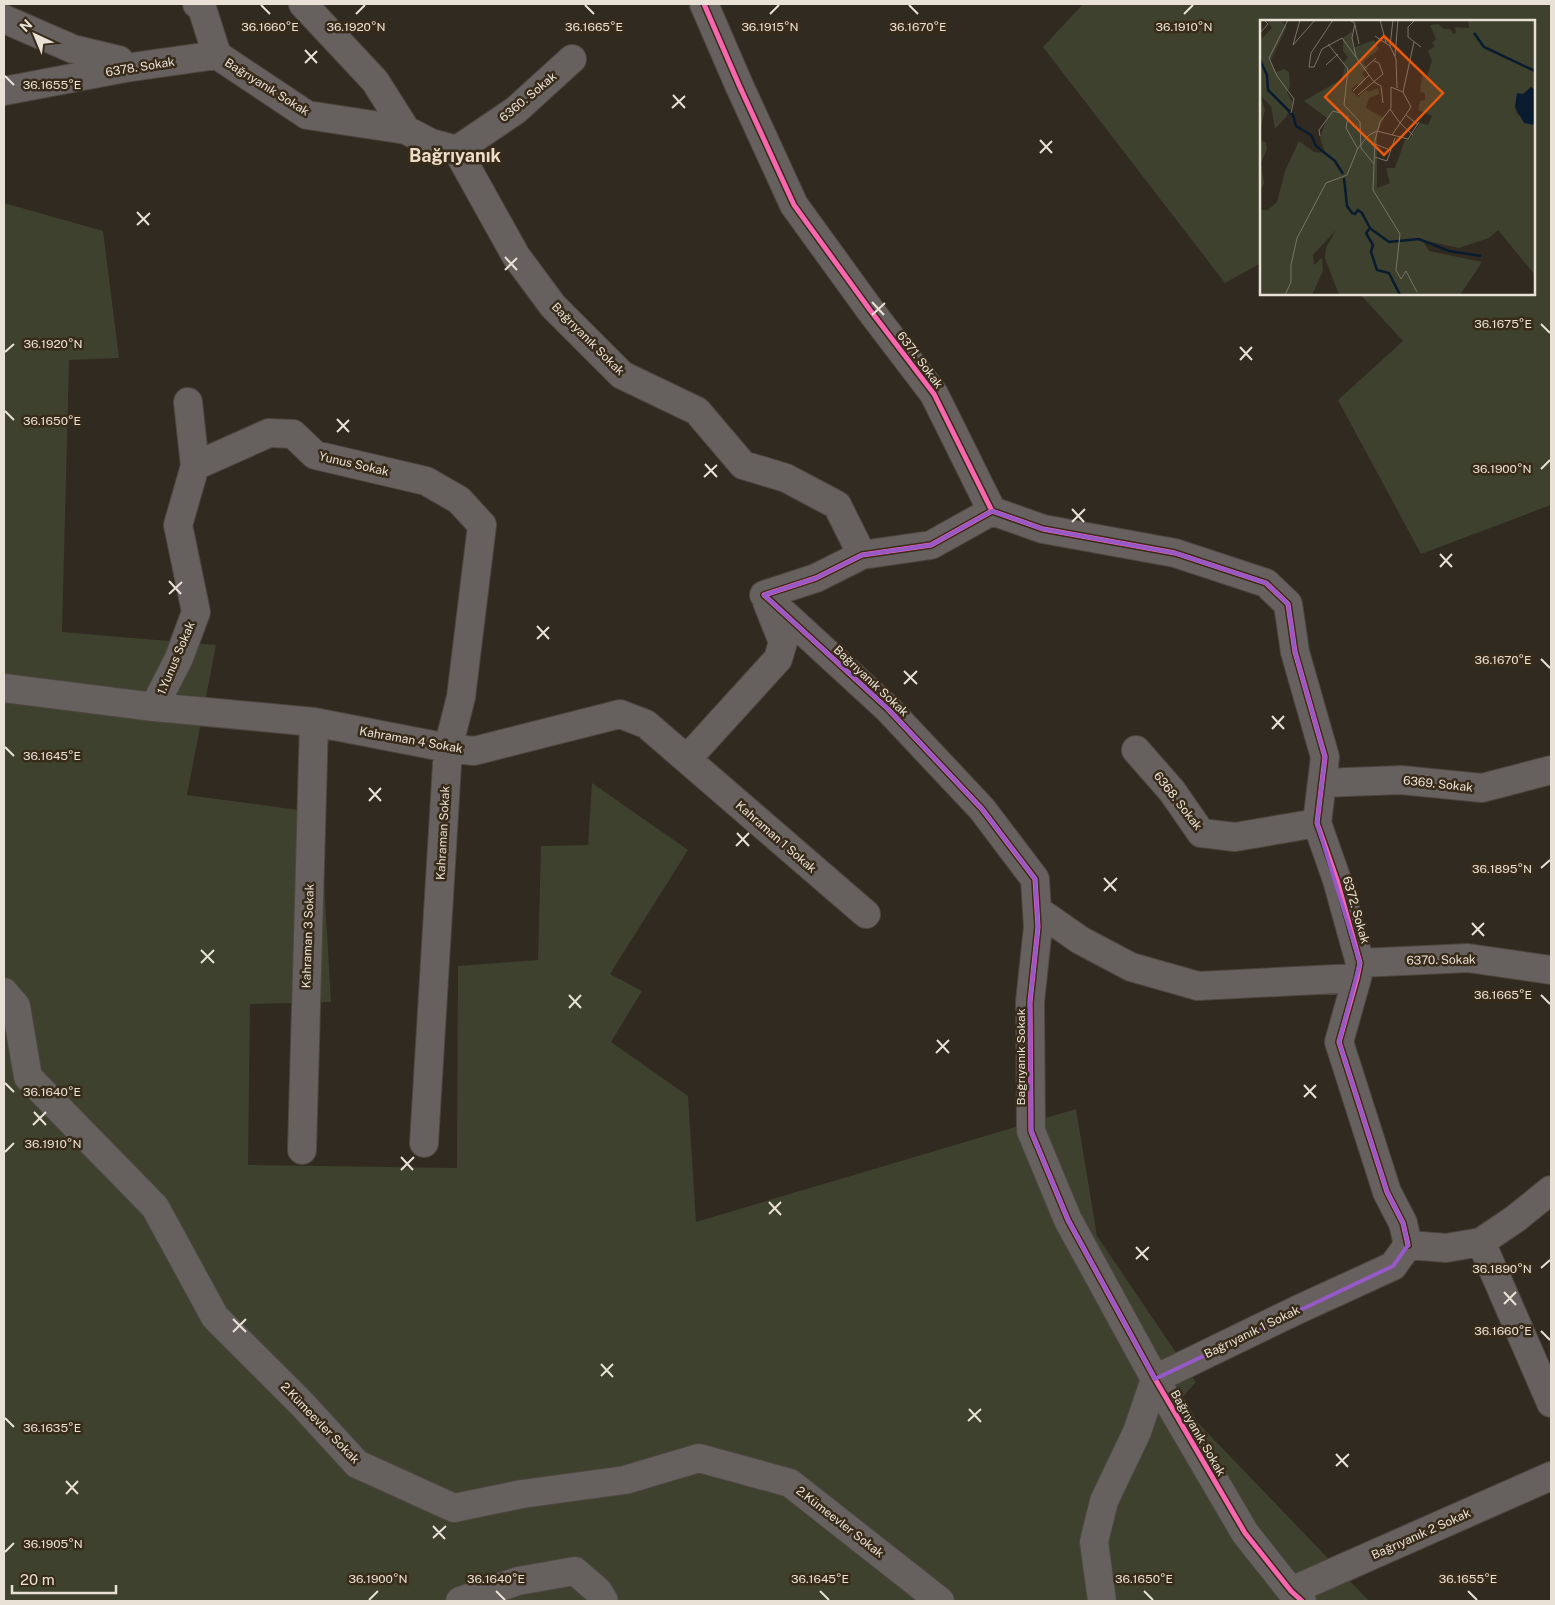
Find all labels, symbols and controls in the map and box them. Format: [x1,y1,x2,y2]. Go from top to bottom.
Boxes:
north arrow [10,10,60,60]
text: N [16,16,35,35]
text: 36.1660°E [241,20,299,34]
text: 36.1920°N [326,20,386,34]
text: 36.1665°E [565,20,623,34]
text: 36.1915°N [741,20,799,34]
text: 36.1670°E [889,20,947,34]
text: 36.1910°N [1156,20,1212,34]
inset map [1260,20,1535,295]
street label: 6378. Sokak [104,55,176,79]
street label: Bağrıyanık Sokak [222,55,312,119]
street label: 6360. Sokak [497,69,559,125]
text: 36.1655°E [23,78,81,92]
district label: Bağrıyanık [409,145,502,166]
street label: Bağrıyanık Sokak [549,300,627,378]
text: 36.1675°E [1474,317,1532,331]
street label: 6371. Sokak [894,329,946,391]
text: 36.1920°N [23,337,83,351]
text: 36.1650°E [23,414,81,428]
street label: Yunus Sokak [318,449,391,479]
text: 36.1900°N [1472,462,1532,476]
street label: 1.Yunus Sokak [154,619,198,697]
street label: Bağrıyanık Sokak [831,643,911,719]
text: 36.1670°E [1474,653,1532,667]
street label: Kahraman 4 Sokak [358,724,464,756]
text: 36.1645°E [23,749,81,763]
street label: 6368. Sokak [1151,769,1205,833]
street label: 6369. Sokak [1402,773,1474,795]
street label: Kahraman Sokak [434,785,452,880]
street label: Kahraman 1 Sokak [733,798,819,876]
text: 36.1895°N [1472,862,1532,876]
street label: 6372. Sokak [1340,875,1372,946]
street label: Kahraman 3 Sokak [299,883,317,989]
street label: 6370. Sokak [1406,952,1476,968]
text: 36.1665°E [1474,988,1532,1002]
street label: Bağrıyanık Sokak [1014,1008,1028,1106]
text: 36.1640°E [23,1085,81,1099]
text: 36.1910°N [25,1137,81,1151]
text: 36.1890°N [1472,1262,1532,1276]
street label: Bağrıyanık 1 Sokak [1202,1303,1302,1361]
text: 36.1660°E [1474,1324,1532,1338]
street label: 2.Kümeevler Sokak [278,1380,362,1467]
street label: Bağrıyanık Sokak [1168,1387,1228,1479]
text: 36.1635°E [23,1421,81,1435]
street label: 2.Kümeevler Sokak [793,1483,887,1561]
street label: Bağrıyanık 2 Sokak [1369,1506,1473,1562]
text: 36.1905°N [23,1537,83,1551]
scale bar [12,1562,116,1594]
text: 20 m [20,1571,55,1588]
text: 36.1900°N [348,1572,408,1586]
text: 36.1640°E [467,1572,525,1586]
text: 36.1645°E [791,1572,849,1586]
text: 36.1650°E [1115,1572,1173,1586]
text: 36.1655°E [1439,1572,1497,1586]

